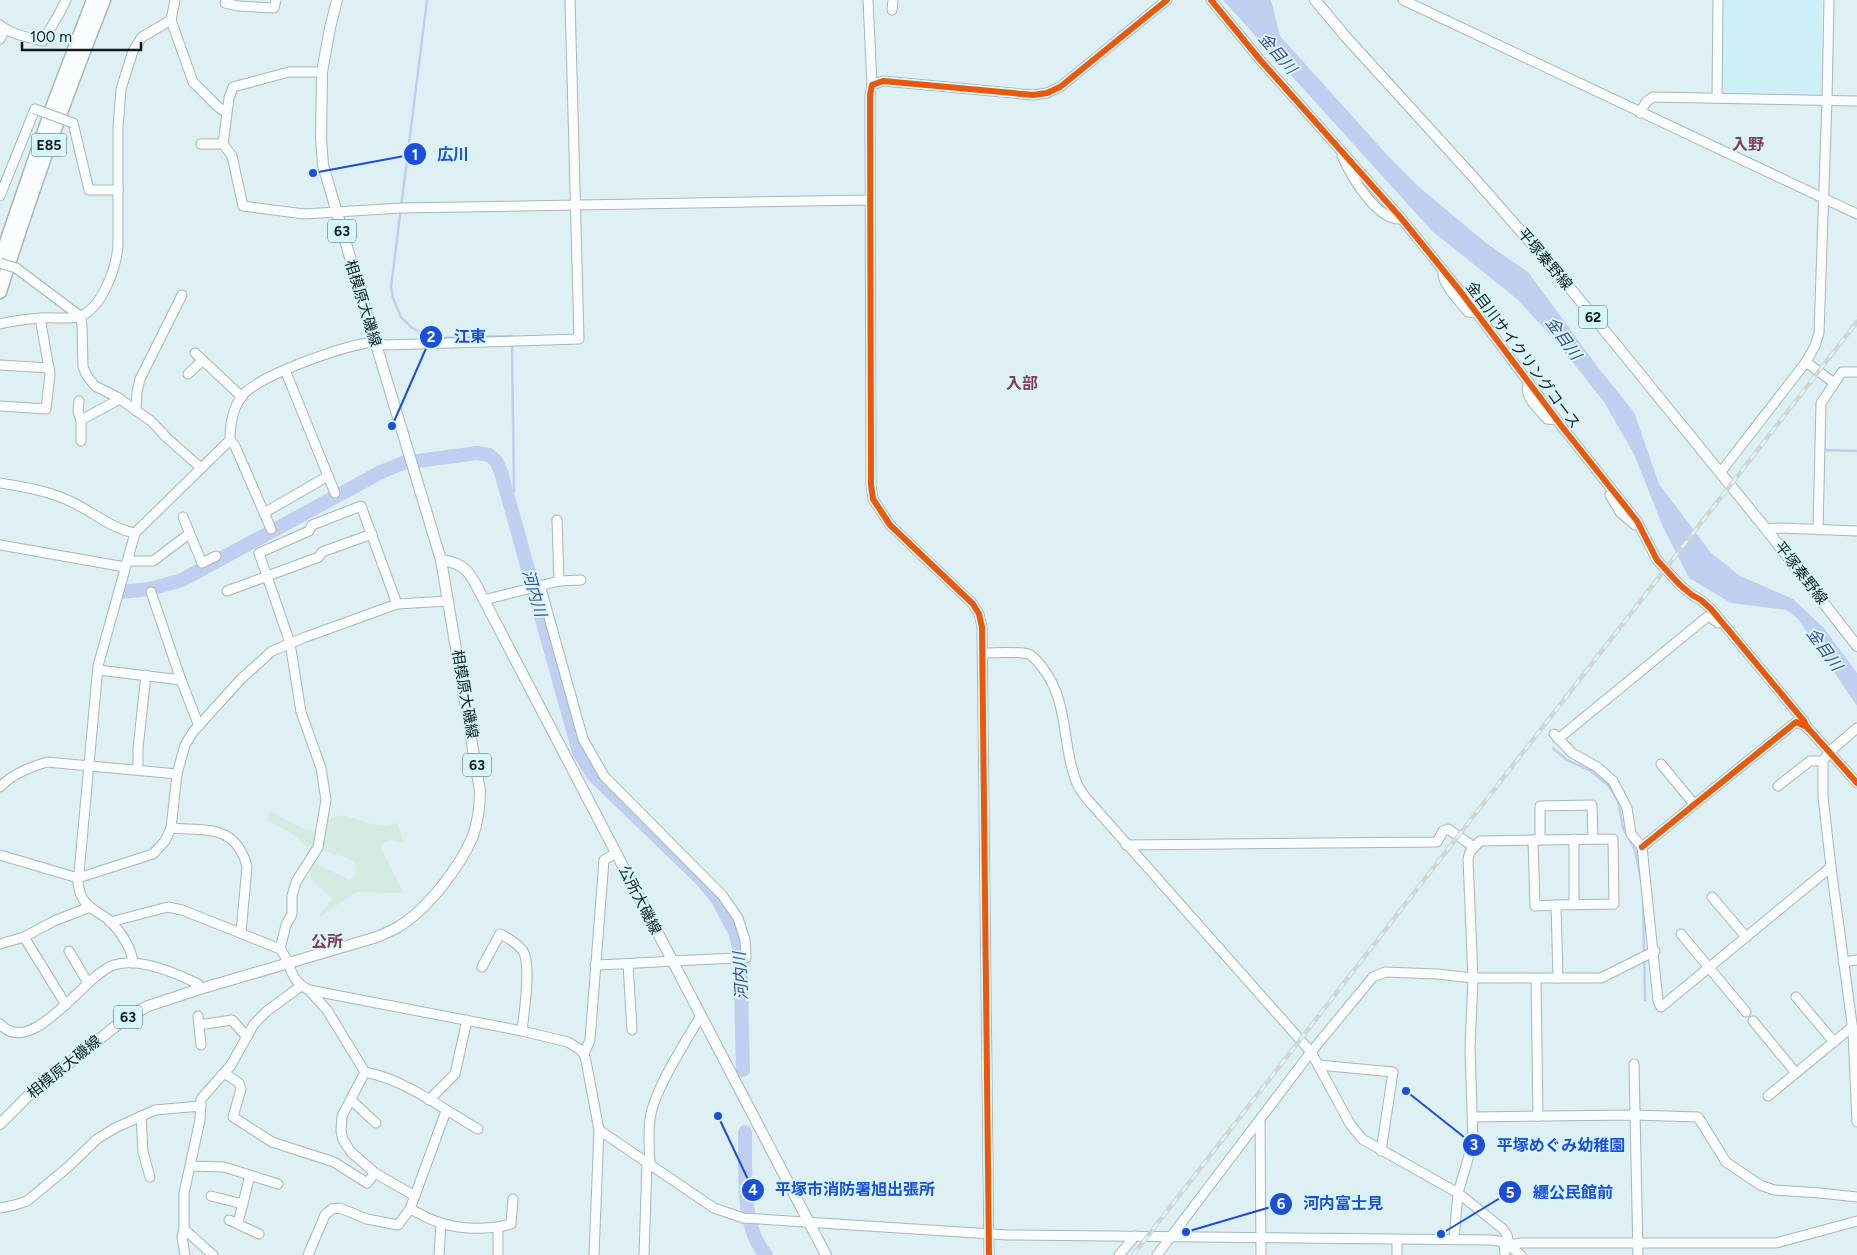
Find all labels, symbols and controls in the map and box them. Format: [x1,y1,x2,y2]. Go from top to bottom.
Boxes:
scale bar [22,20,141,52]
text: 100 m [30,28,72,46]
water label: 金目川 [1255,29,1302,79]
road number: E85 [32,134,66,156]
district label: 入野 [1732,135,1764,154]
callout: 広川 [402,139,479,170]
text: 広川 [437,145,469,164]
text: 1 [412,146,418,164]
road number: 63 [328,220,356,242]
street label: 平塚秦野線 [1514,224,1576,294]
street label: 相模原大磯線 [341,257,385,349]
street label: 金目川サイクリングコース [1462,278,1584,432]
road number: 62 [1579,306,1607,328]
water label: 金目川 [1542,313,1587,365]
callout: 江東 [419,321,496,352]
text: 江東 [454,327,486,346]
text: 2 [427,328,436,346]
district label: 入部 [1006,374,1038,393]
street label: 平塚秦野線 [1771,538,1831,608]
water label: 河内川 [519,567,551,621]
water label: 金目川 [1803,624,1848,676]
street label: 相模原大磯線 [448,648,482,740]
road number: 63 [463,754,491,776]
street label: 公所大磯線 [615,862,665,938]
district label: 公所 [311,932,343,951]
water label: 河内川 [730,950,751,1000]
road number: 63 [114,1006,142,1028]
street label: 相模原大磯線 [23,1032,105,1102]
callout: 平塚めぐみ幼稚園 [1462,1130,1635,1161]
text: 3 [1470,1136,1478,1154]
text: 平塚めぐみ幼稚園 [1497,1136,1625,1155]
callout: 平塚市消防署旭出張所 [740,1174,945,1205]
callout: 纒公民館前 [1498,1177,1623,1208]
text: 平塚市消防署旭出張所 [775,1180,935,1199]
text: 4 [748,1181,758,1199]
text: 纒公民館前 [1533,1183,1613,1202]
text: 5 [1506,1184,1515,1202]
callout: 河内富士見 [1268,1188,1393,1219]
text: 河内富士見 [1303,1194,1383,1213]
text: 6 [1277,1195,1286,1213]

